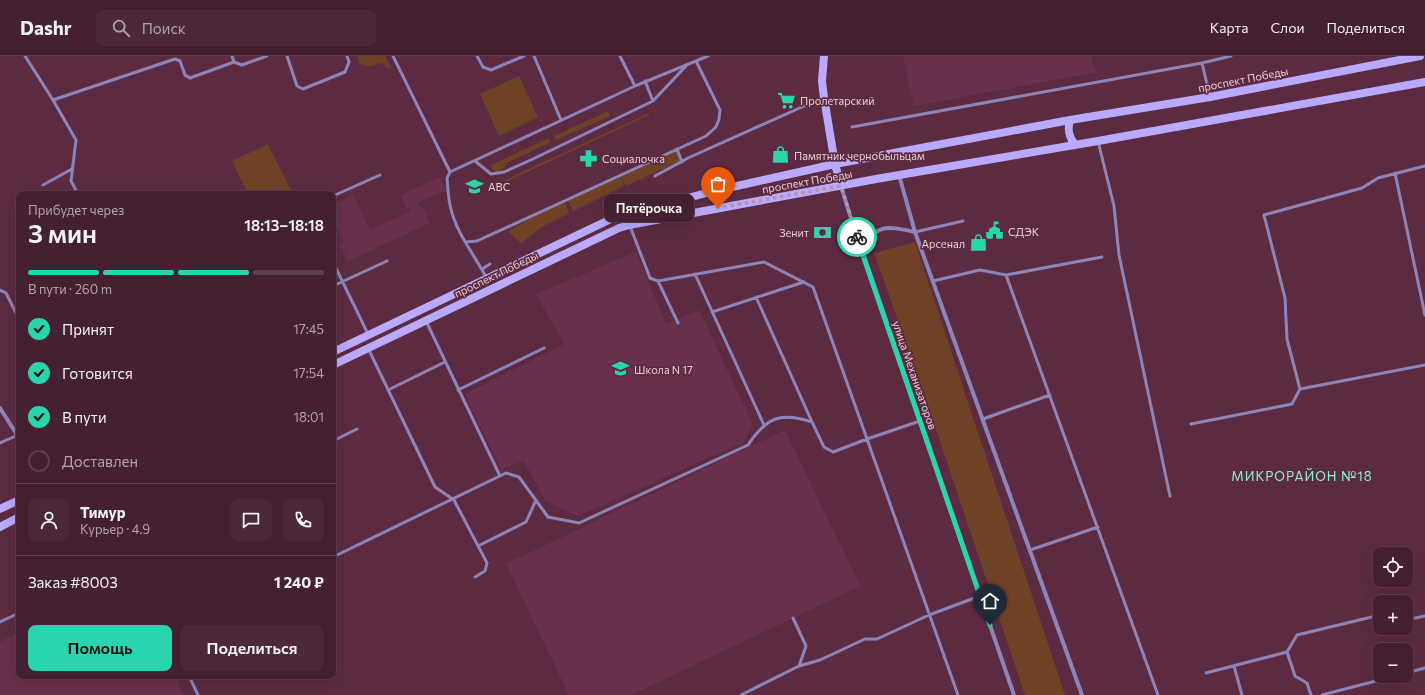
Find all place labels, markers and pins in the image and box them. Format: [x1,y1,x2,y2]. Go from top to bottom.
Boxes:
supermarket icon: Пролетарский [777,90,797,110]
place label: Пролетарский [800,94,875,107]
shop icon: Памятник чернобыльцам [771,145,791,165]
pharmacy icon: Социалочка [579,148,599,168]
place label: Памятник чернобыльцам [794,149,925,162]
place label: Социалочка [602,152,665,165]
pin [701,167,735,208]
school or university icon: АВС [465,176,485,196]
place label: АВС [488,180,510,193]
callout: Пятёрочка [604,194,694,222]
public building icon: СДЭК [985,221,1005,241]
bank icon: Зенит [812,222,832,242]
place label: СДЭК [1008,225,1040,238]
place label: Зенит [779,226,809,239]
shop icon: Арсенал [968,233,988,253]
place label: Арсенал [921,237,965,250]
school or university icon: Школа N 17 [611,359,631,379]
place label: Школа N 17 [634,363,693,376]
pin [973,584,1007,625]

